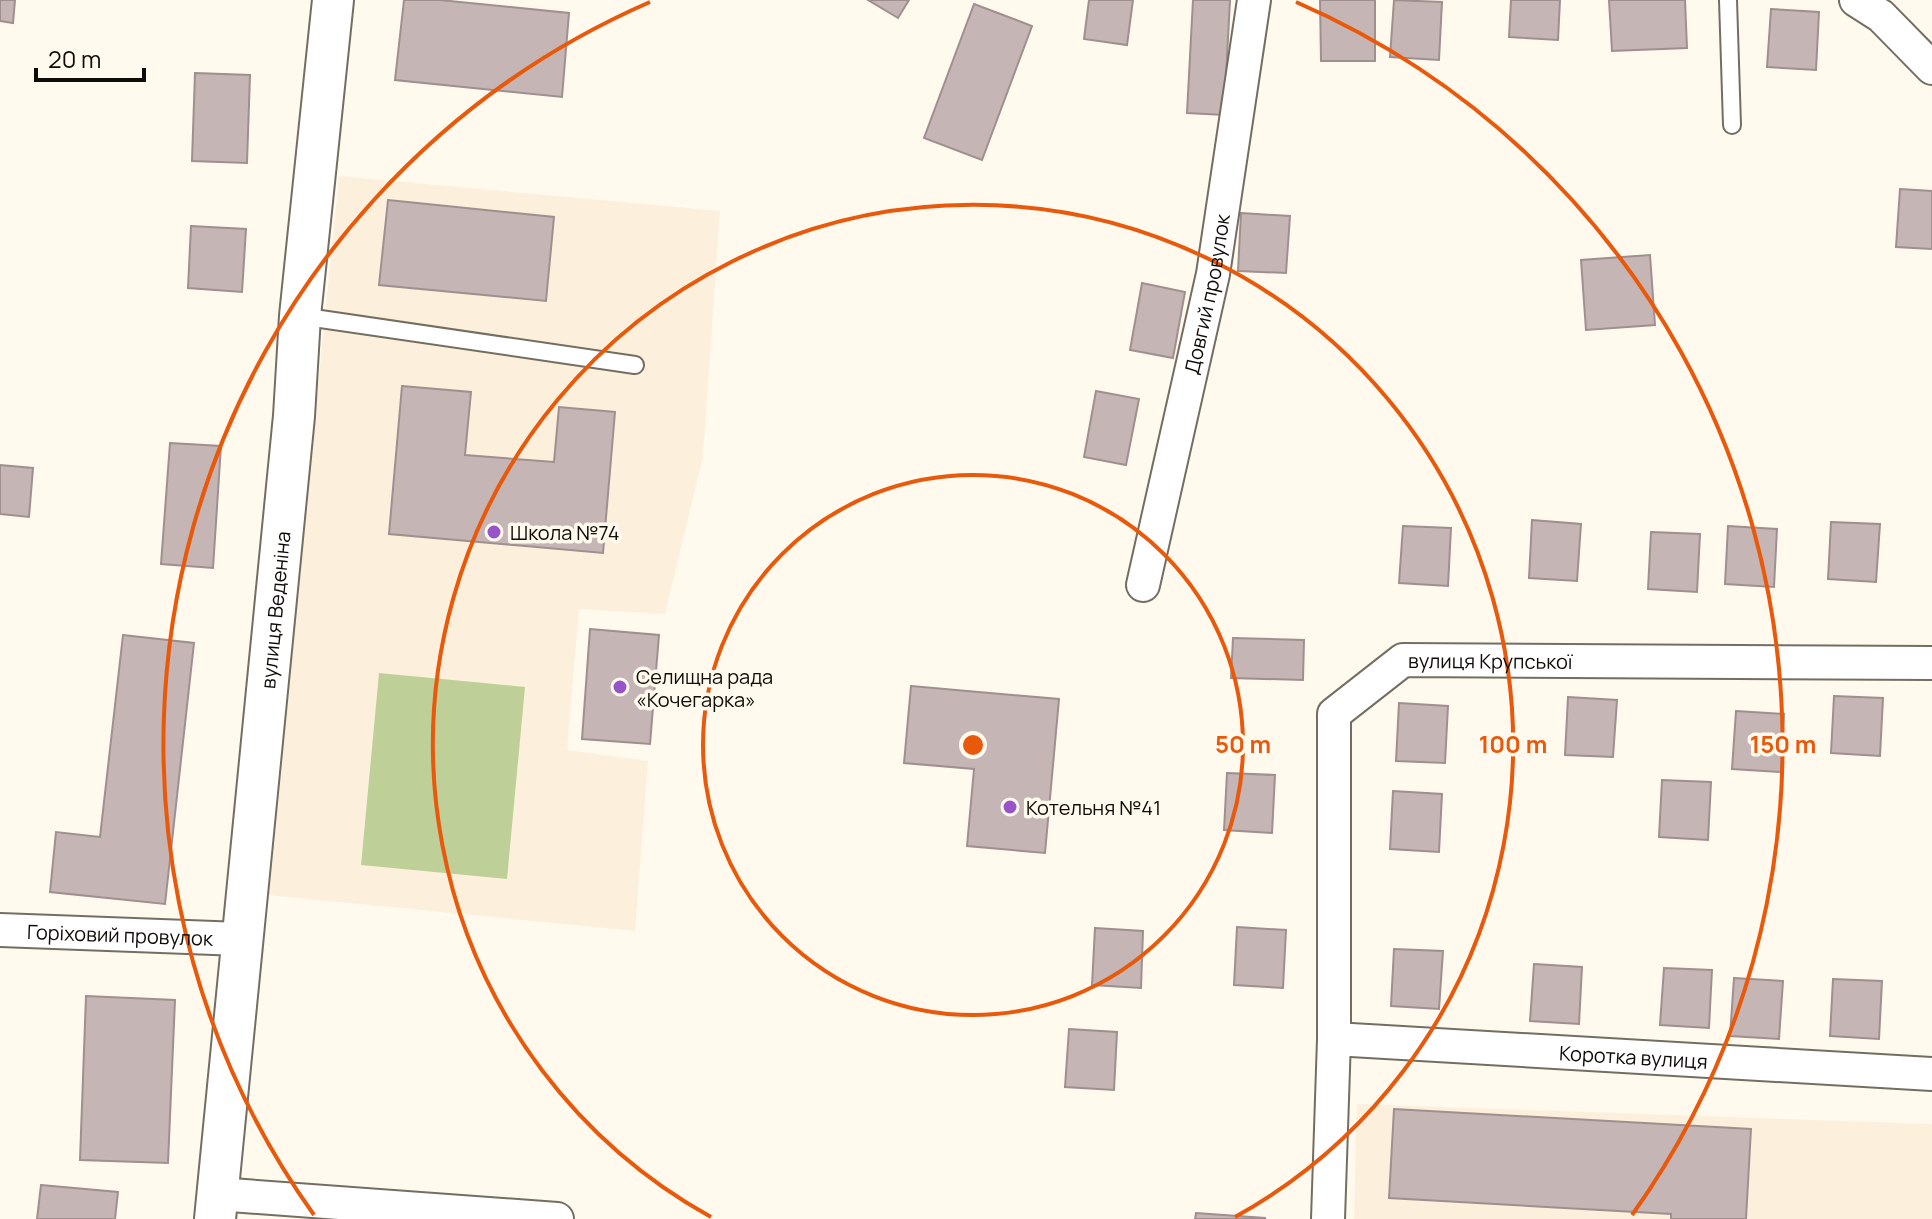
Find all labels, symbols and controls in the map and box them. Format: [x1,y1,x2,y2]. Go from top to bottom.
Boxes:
scale bar [36,32,144,82]
text: 20 m [48,42,101,75]
street label: Довгий провулок [1177,211,1235,377]
place label: Школа №74 [510,519,619,546]
marker: Школа №74 [485,523,503,541]
street label: вулиця Веденіна [254,530,296,690]
street label: вулиця Крупської [1408,647,1574,674]
place label: Селищна рада «Кочегарка» [636,663,773,713]
marker: Селищна рада «Кочегарка» [611,678,629,696]
text: 50 m [1215,727,1271,760]
text: 100 m [1479,727,1547,760]
text: 150 m [1750,727,1816,760]
centre of rings [959,731,987,759]
place label: Котельня №41 [1026,794,1161,821]
marker: Котельня №41 [1001,798,1019,816]
street label: Горіховий провулок [26,918,214,951]
street label: Коротка вулиця [1558,1039,1709,1074]

